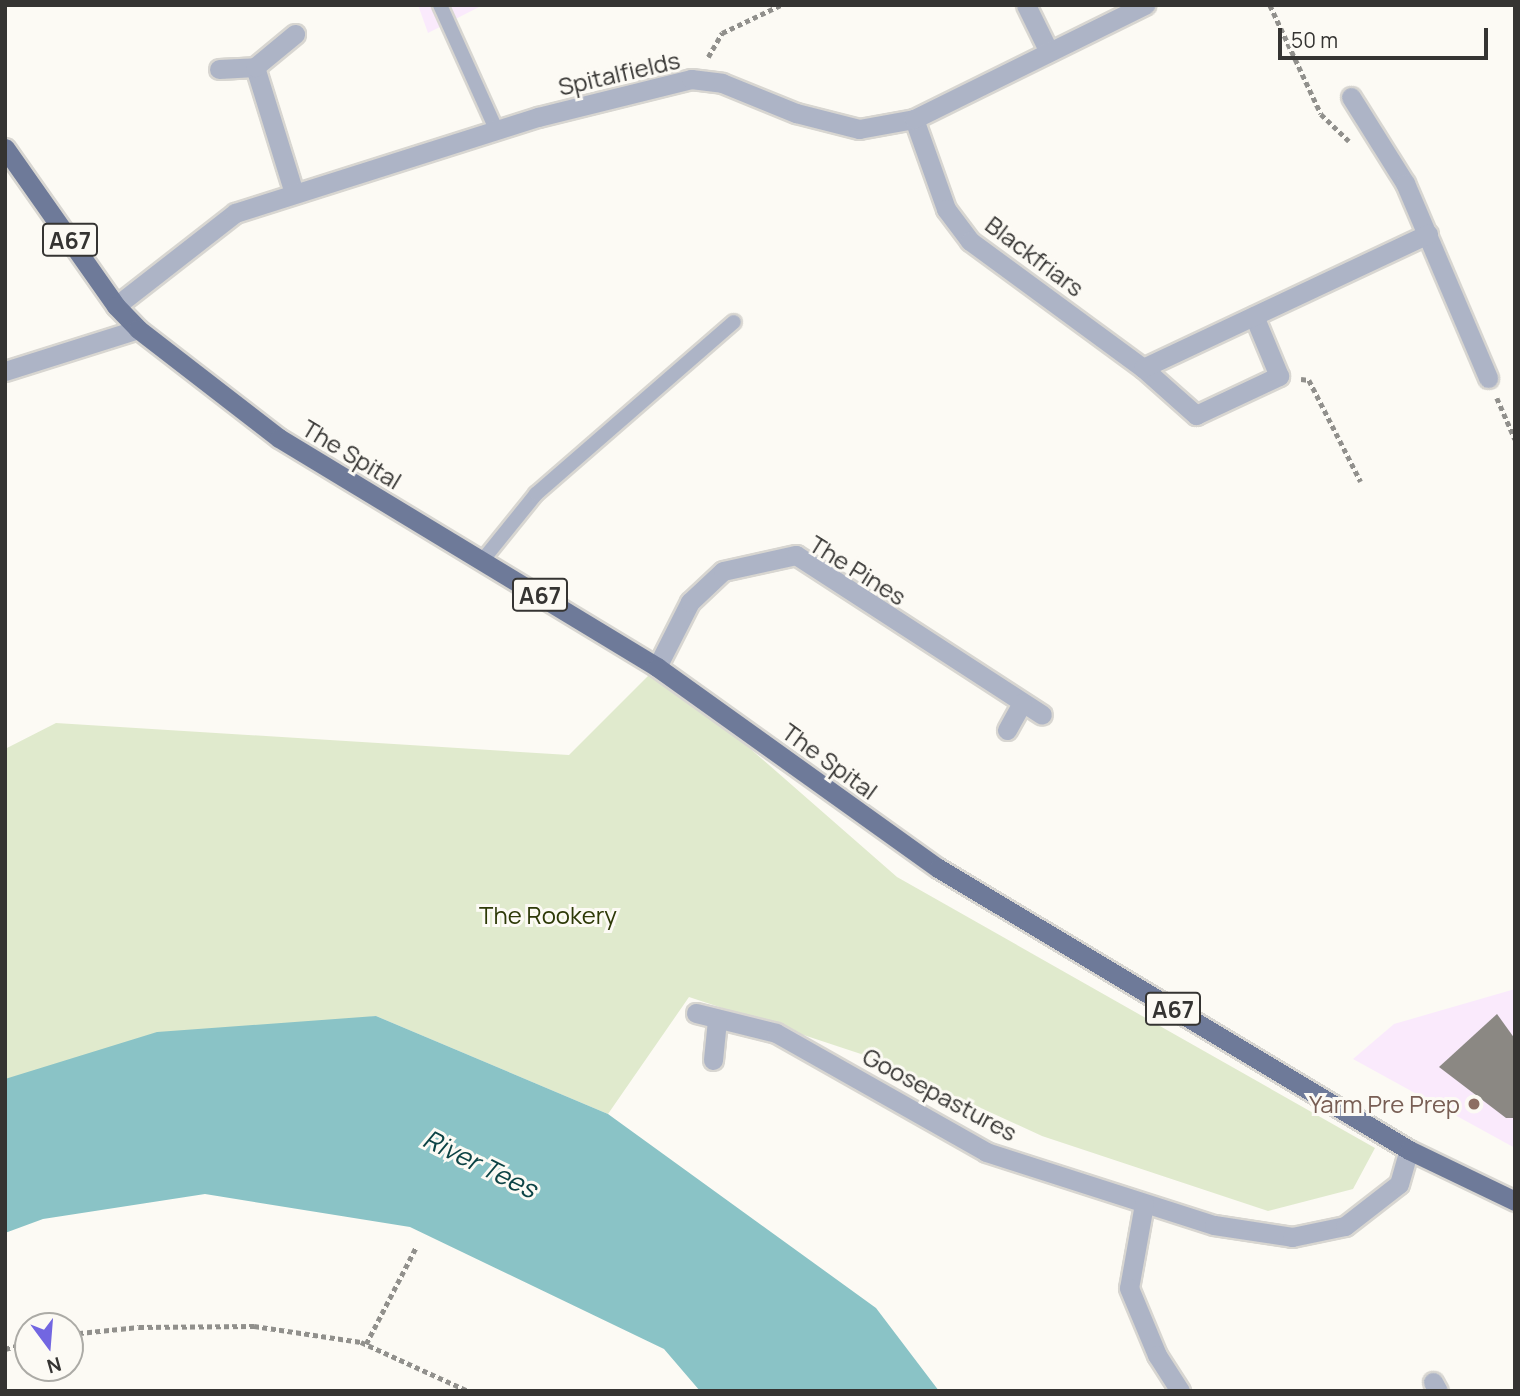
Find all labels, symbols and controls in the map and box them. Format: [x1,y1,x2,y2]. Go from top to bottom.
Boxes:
scale bar [1282,14,1492,58]
text: 50 m [1291,26,1338,54]
street label: Spitalfields [555,45,683,101]
street label: Blackfriars [980,210,1090,302]
road number: A67 [42,220,98,260]
street label: The Spital [297,413,407,495]
street label: The Pines [804,529,912,611]
road number: A67 [512,576,568,614]
street label: The Spital [777,717,883,805]
park label: The Rookery [479,901,617,929]
road number: A67 [1145,990,1201,1028]
street label: Goosepastures [858,1041,1022,1147]
place label: Yarm Pre Prep [1309,1090,1460,1118]
marker: Yarm Pre Prep [1466,1096,1482,1112]
water label: River Tees [418,1123,542,1205]
north arrow [14,1312,84,1382]
text: N [44,1351,64,1380]

